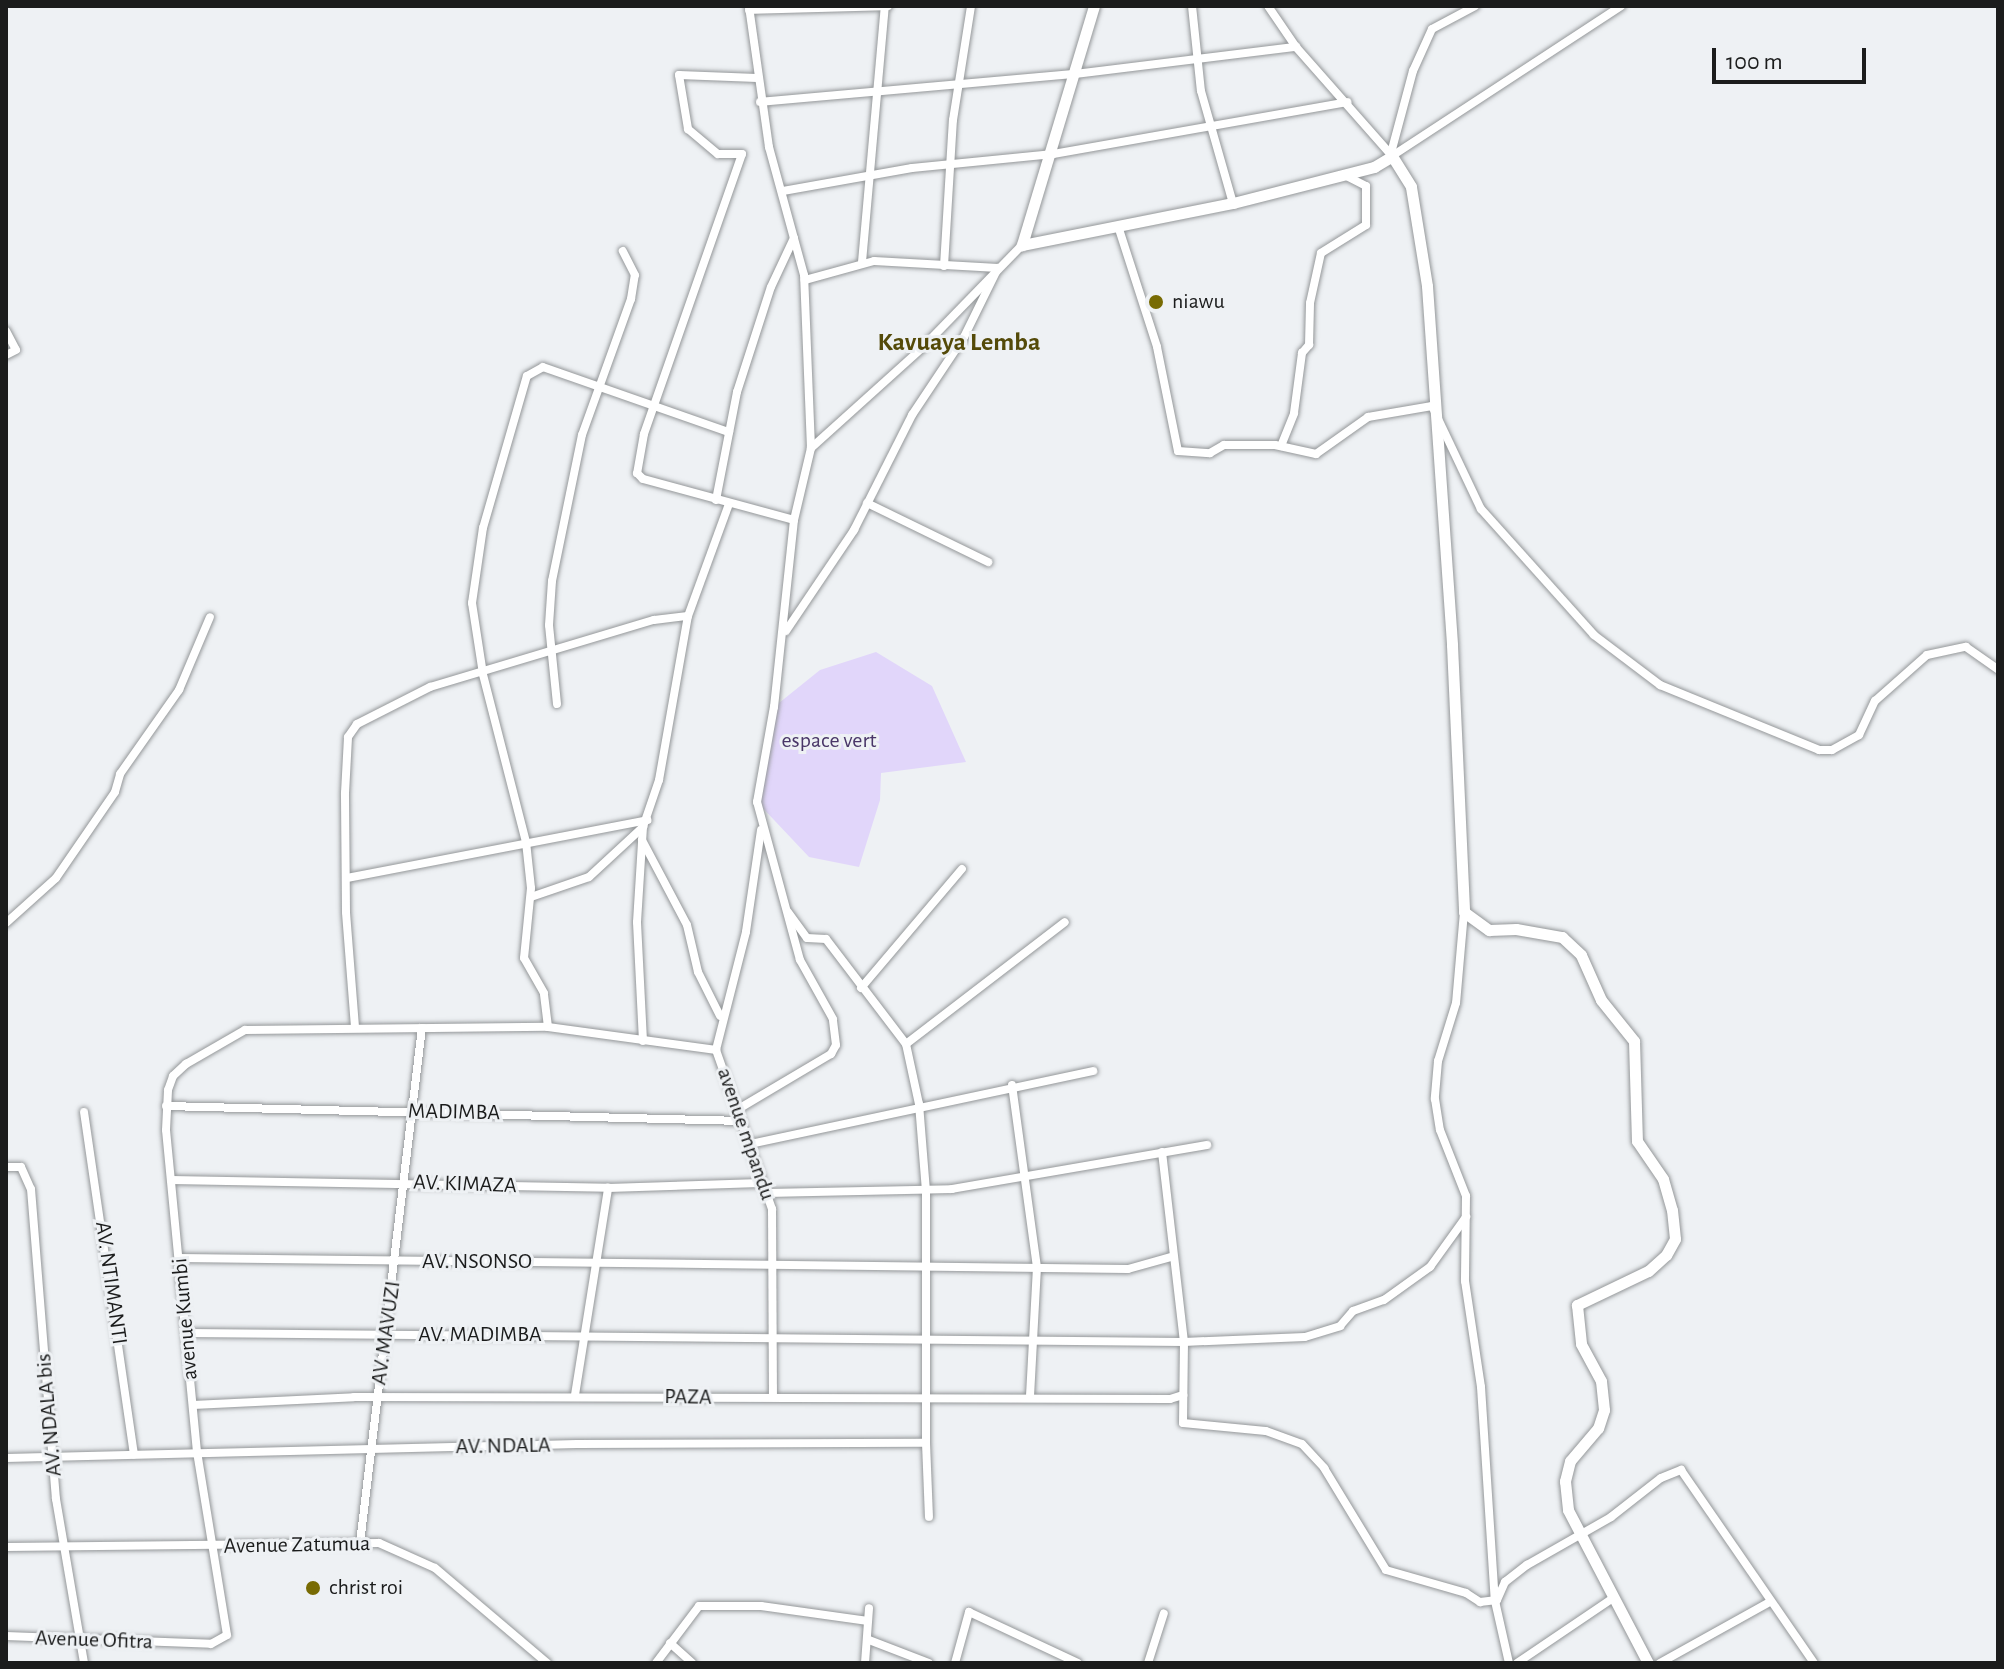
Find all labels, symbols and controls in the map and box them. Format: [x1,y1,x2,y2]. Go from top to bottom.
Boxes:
scale bar [1716,32,1870,82]
text: 100 m [1726,50,1783,74]
place label: niawu [1172,289,1225,315]
marker: niawu [1147,293,1165,311]
district label: Kavuaya Lemba [878,327,1040,359]
park label: espace vert [781,728,877,754]
street label: avenue mpandu [711,1064,781,1204]
street label: MADIMBA [408,1098,500,1126]
street label: AV. KIMAZA [413,1169,517,1199]
street label: AV. NTIMANTI [89,1220,133,1346]
street label: AV. NSONSO [422,1249,532,1275]
street label: avenue Kumbi [167,1257,203,1381]
street label: AV. MAVUZI [366,1279,406,1387]
street label: AV. MADIMBA [418,1322,542,1348]
street label: AV. NDALA bis [30,1352,68,1478]
street label: PAZA [664,1383,712,1411]
street label: AV. NDALA [455,1432,551,1460]
street label: Avenue Zatumua [224,1531,370,1559]
place label: christ roi [329,1575,403,1601]
marker: christ roi [304,1579,322,1597]
street label: Avenue Ofitra [35,1625,153,1655]

